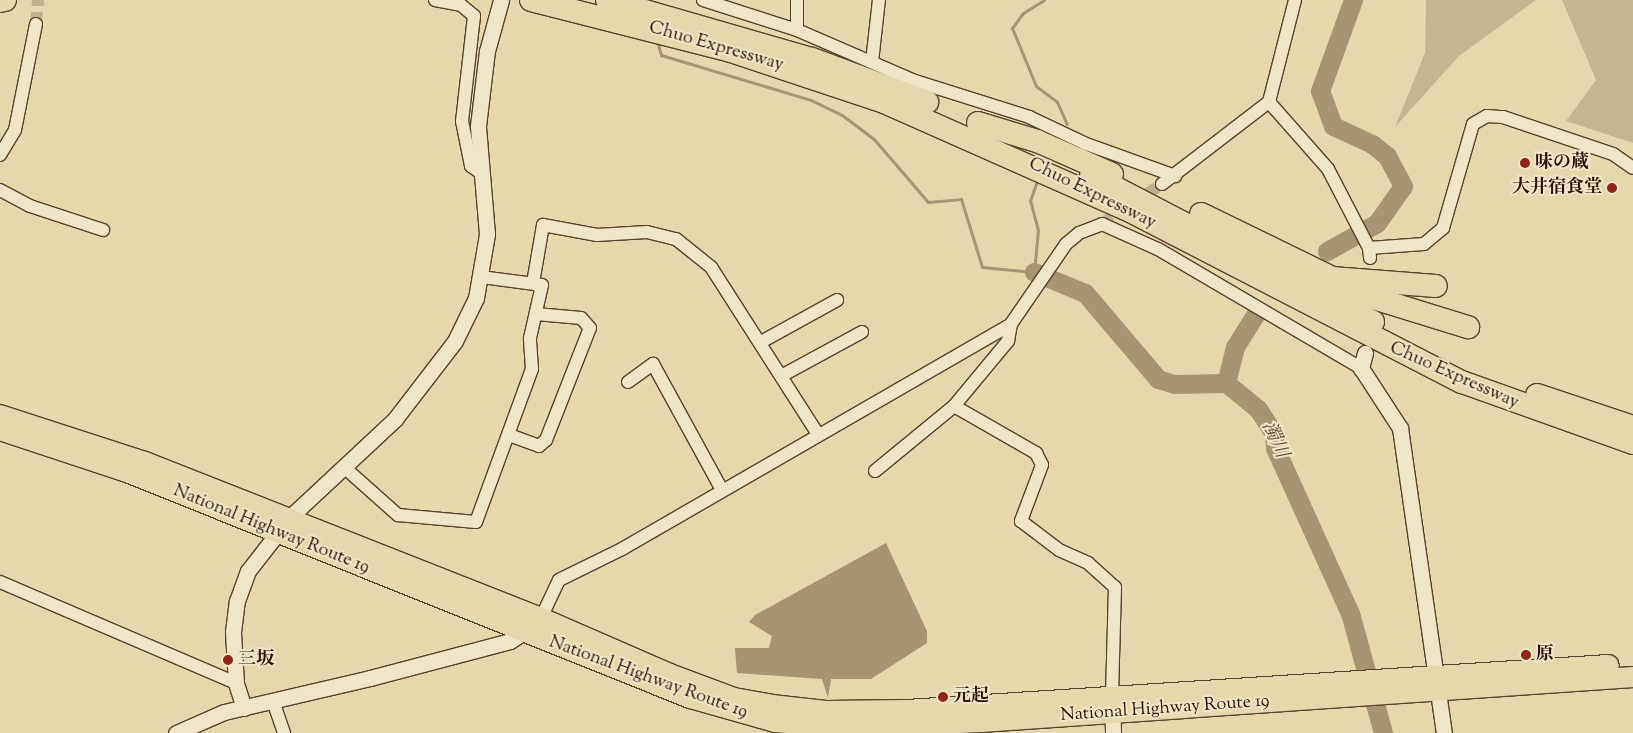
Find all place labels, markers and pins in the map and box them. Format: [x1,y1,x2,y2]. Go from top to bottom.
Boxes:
place label: 味の蔵 [1535,152,1589,174]
marker: 味の蔵 [1519,157,1531,169]
place label: 大井宿食堂 [1512,177,1602,199]
marker: 大井宿食堂 [1606,182,1618,194]
place label: 原 [1536,644,1554,666]
place label: 三坂 [238,649,274,671]
marker: 原 [1520,649,1532,661]
marker: 三坂 [222,654,234,666]
place label: 元起 [953,686,989,708]
marker: 元起 [937,691,949,703]

